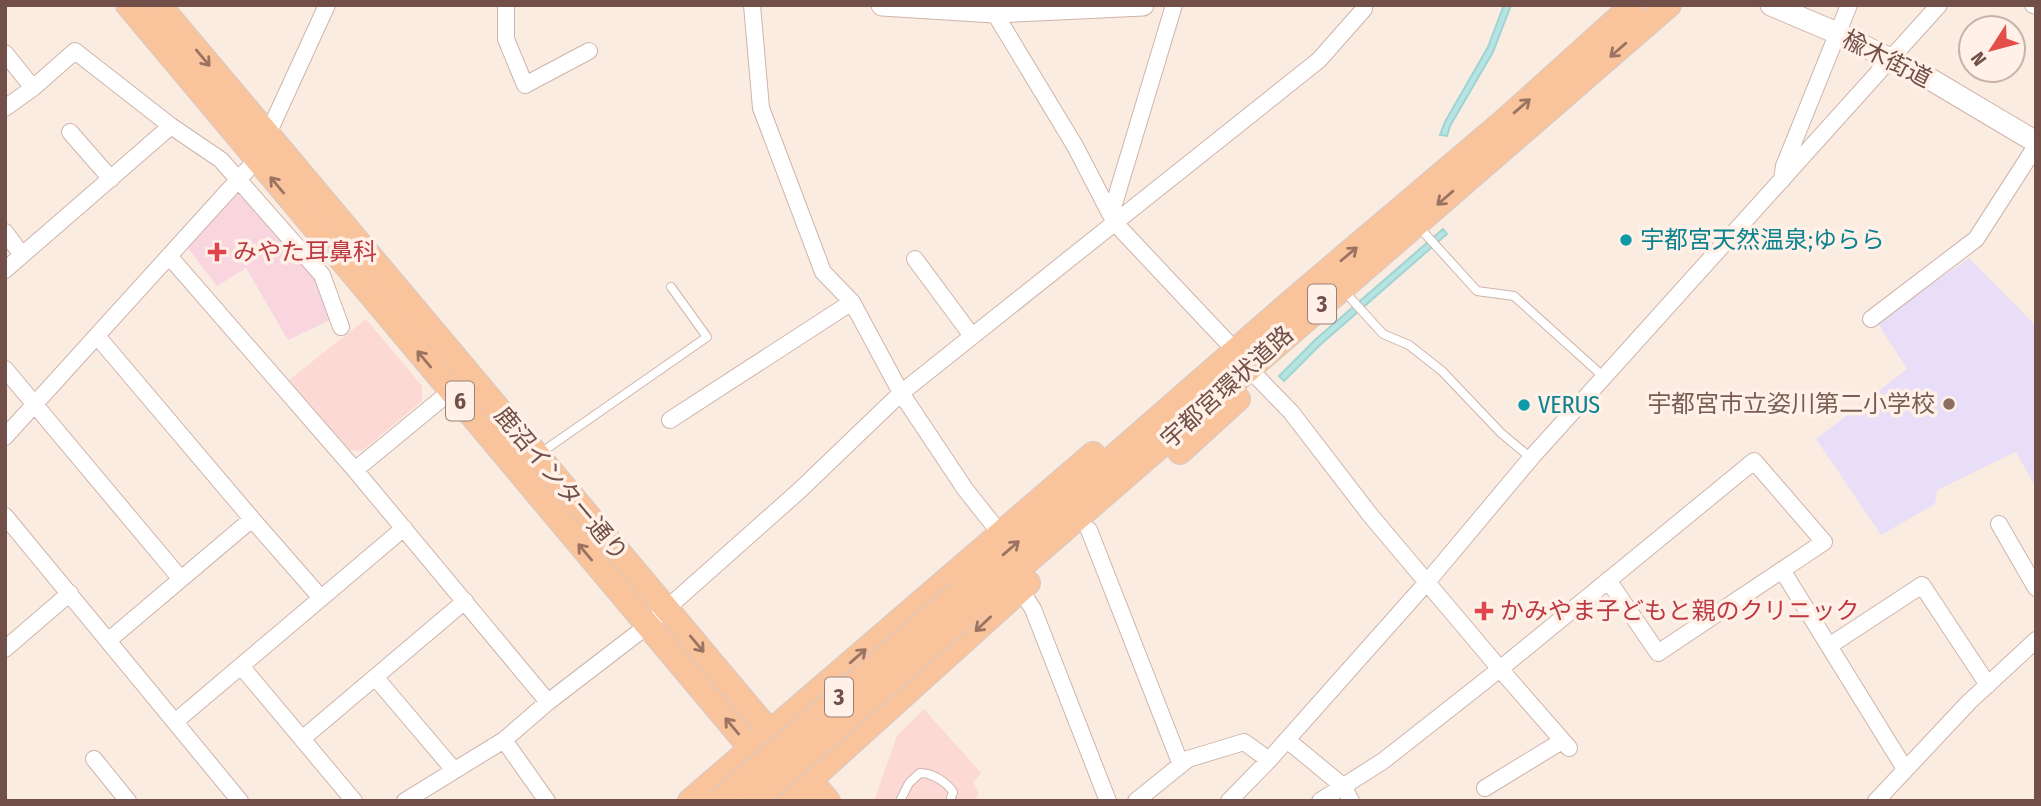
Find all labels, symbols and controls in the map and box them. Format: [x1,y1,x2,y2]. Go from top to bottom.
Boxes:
north arrow [1957,14,2027,84]
street label: 楡木街道 [1838,25,1936,93]
one-way arrow [1609,42,1627,58]
text: N [1966,47,1991,70]
one-way arrow [195,48,210,66]
one-way arrow [1513,98,1531,114]
one-way arrow [269,176,285,194]
one-way arrow [1436,190,1454,206]
place label: 宇都宮天然温泉;ゆらら [1640,226,1885,254]
marker: 宇都宮天然温泉;ゆらら [1618,232,1634,248]
place label: みやた耳鼻科 [233,238,377,266]
marker: みやた耳鼻科 [207,242,227,262]
one-way arrow [1339,246,1357,262]
road number: 3 [1308,284,1336,324]
street label: 宇都宮環状道路 [1155,320,1299,454]
one-way arrow [416,350,431,368]
road number: 6 [446,382,474,420]
place label: 宇都宮市立姿川第二小学校 [1647,390,1935,418]
place label: VERUS [1538,391,1600,419]
marker: 宇都宮市立姿川第二小学校 [1941,396,1957,412]
marker: VERUS [1516,397,1532,413]
street label: 鹿沼インター通り [489,401,633,567]
one-way arrow [1001,540,1019,556]
one-way arrow [577,543,593,561]
place label: かみやま子どもと親のクリニック [1500,597,1860,625]
marker: かみやま子どもと親のクリニック [1474,601,1494,621]
one-way arrow [974,616,992,632]
one-way arrow [689,634,705,652]
one-way arrow [849,648,867,664]
road number: 3 [825,678,853,716]
one-way arrow [724,718,739,736]

